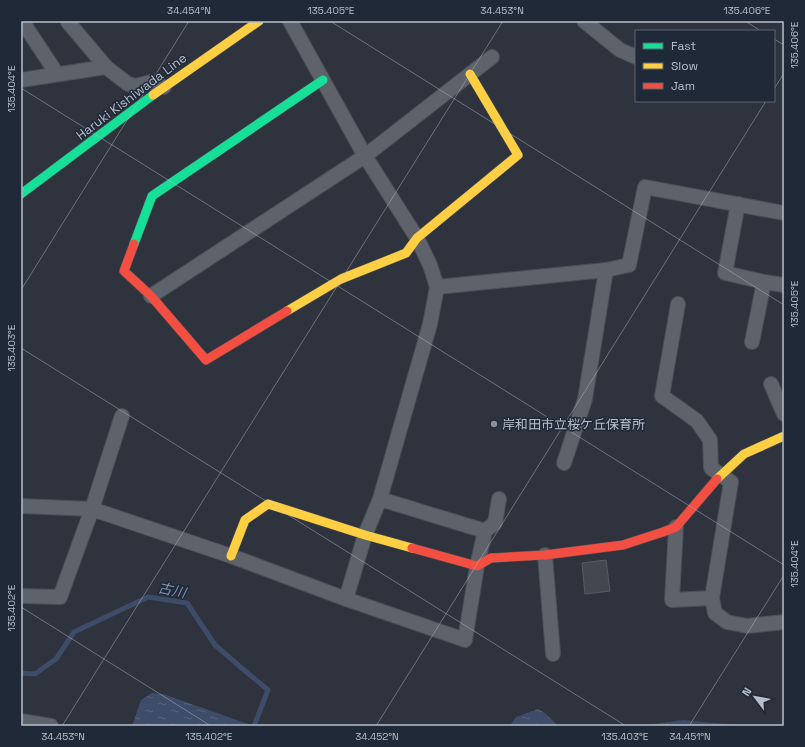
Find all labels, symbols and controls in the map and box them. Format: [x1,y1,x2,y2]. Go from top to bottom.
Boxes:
text: 34.454°N [167,4,211,17]
text: 135.405°E [308,4,355,17]
text: 34.453°N [480,4,524,17]
text: 135.406°E [724,4,771,17]
text: 135.406°E [788,21,801,68]
legend [635,30,775,102]
text: Fast [671,38,696,54]
street label: Haruki Kishiwada Line [73,49,190,144]
text: Slow [671,58,698,74]
text: 135.404°E [5,65,18,113]
text: Jam [671,78,695,94]
text: 135.405°E [788,280,801,327]
text: 135.403°E [5,324,18,371]
place label: 岸和田市立桜ケ丘保育所 [502,416,645,433]
marker: 岸和田市立桜ケ丘保育所 [489,419,499,429]
text: 135.404°E [788,540,801,588]
water label: 古川 [156,578,190,602]
text: 135.402°E [5,584,18,631]
north arrow [735,677,775,717]
text: N [739,685,754,699]
text: 34.453°N [41,730,85,743]
text: 135.402°E [186,730,233,743]
text: 34.452°N [355,730,399,743]
text: 135.403°E [602,730,649,743]
text: 34.451°N [669,730,711,743]

